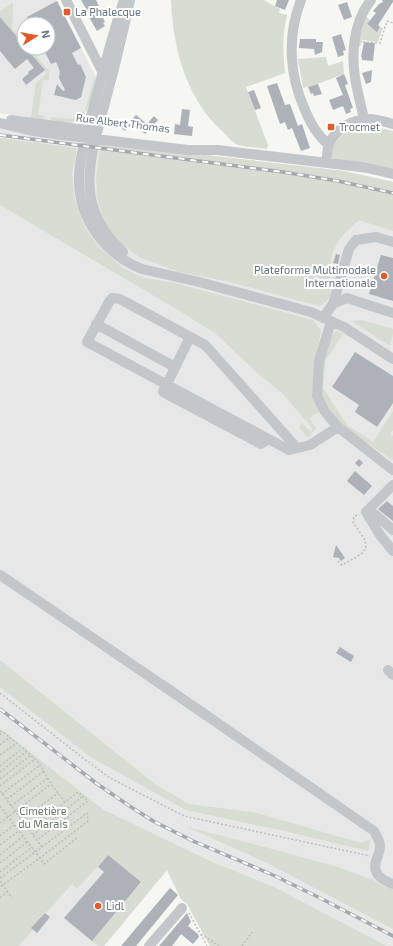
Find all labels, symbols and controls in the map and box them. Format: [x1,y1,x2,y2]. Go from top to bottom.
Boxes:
place label: La Phalecque [75,5,141,18]
marker: La Phalecque [62,7,72,17]
north arrow [16,16,56,56]
text: N [39,29,53,39]
street label: Rue Albert Thomas [75,110,171,135]
place label: Trocmet [339,120,380,133]
marker: Trocmet [326,122,336,132]
place label: Plateforme Multimodale Internationale [254,263,376,289]
marker: Plateforme Multimodale Internationale [379,271,389,281]
park label: Cimetière du Marais [18,804,68,830]
place label: Lidl [106,899,125,912]
marker: Lidl [93,901,103,911]

